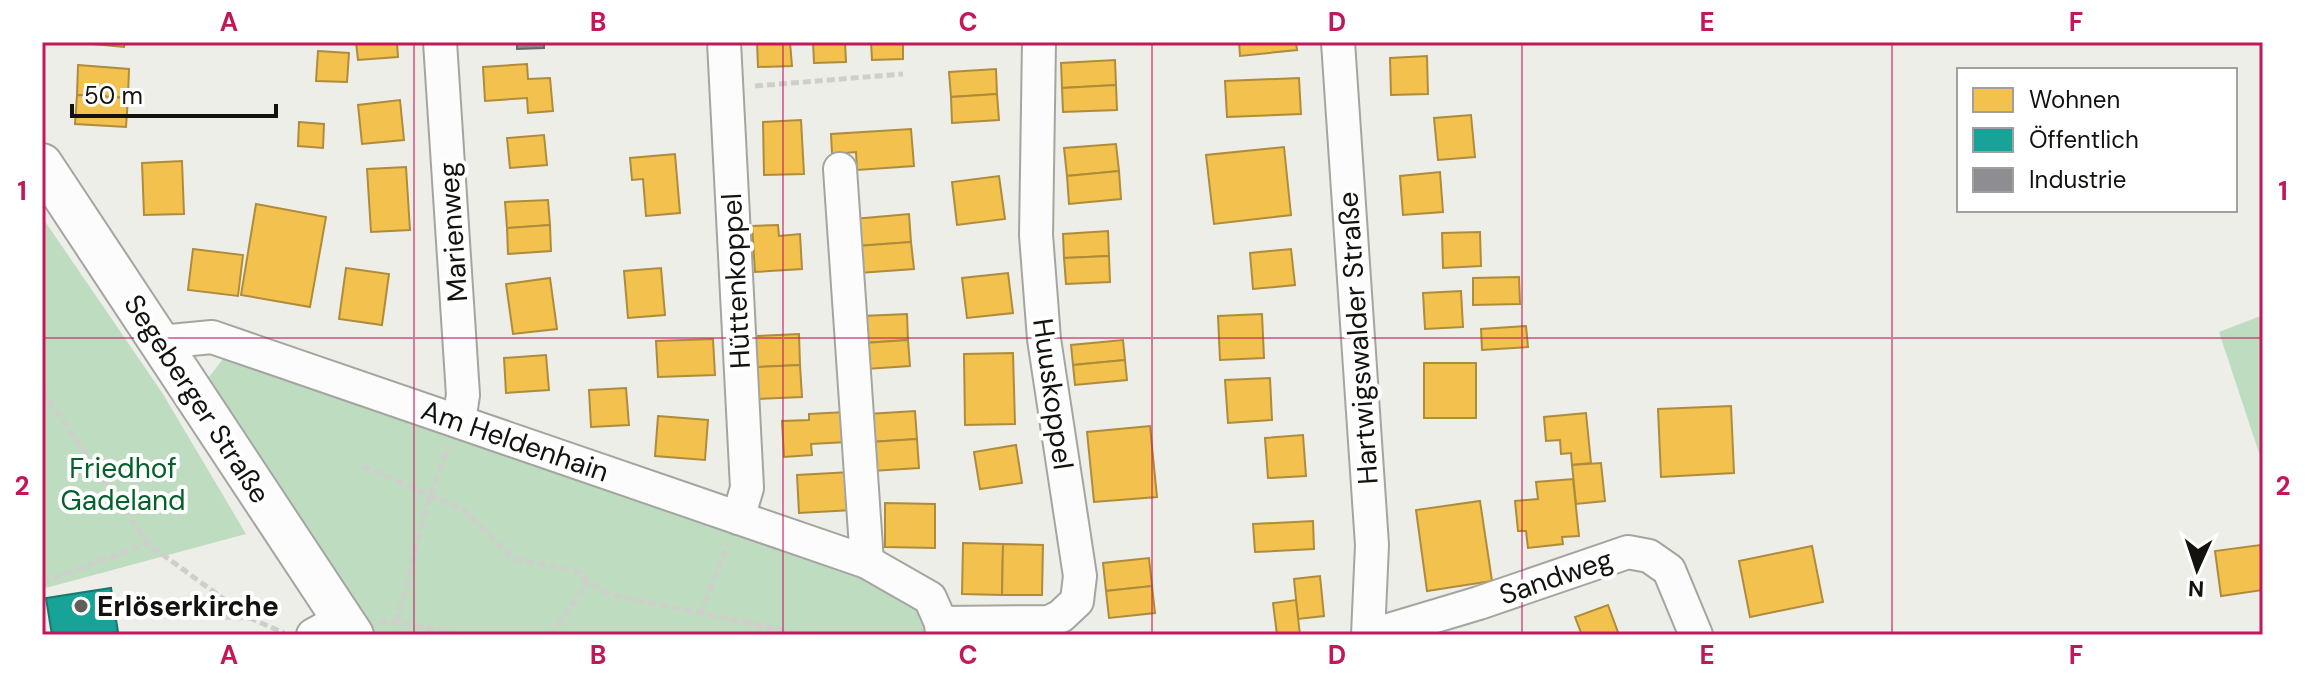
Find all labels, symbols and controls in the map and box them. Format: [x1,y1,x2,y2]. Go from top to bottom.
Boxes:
text: A [220,5,238,39]
text: B [590,5,606,39]
text: C [958,5,978,39]
text: D [1328,5,1346,39]
text: E [1699,5,1715,39]
text: F [2069,5,2083,39]
scale bar [72,68,276,118]
legend [1957,68,2237,212]
text: 50 m [84,80,143,111]
text: Wohnen [2029,84,2120,115]
text: Öffentlich [2029,124,2139,155]
street label: Marienweg [430,161,476,303]
text: Industrie [2029,164,2126,195]
text: 1 [17,174,27,208]
text: 1 [2278,174,2288,208]
street label: Hartwigswalder Straße [1329,190,1387,486]
street label: Hüttenkoppel [713,192,759,370]
street label: Segeberger Straße [116,287,278,511]
street label: Huuskoppel [1024,316,1082,472]
street label: Am Heldenhain [416,392,614,490]
park label: Friedhof Gadeland [60,450,186,519]
text: 2 [14,469,30,503]
text: 2 [2275,469,2291,503]
north arrow [2157,529,2237,609]
street label: Sandweg [1494,540,1618,614]
text: N [2187,574,2205,603]
place label: Erlöserkirche [97,588,279,625]
marker: Erlöserkirche [72,597,90,615]
text: A [220,638,238,672]
text: B [590,638,606,672]
text: C [958,638,978,672]
text: D [1328,638,1346,672]
text: E [1699,638,1715,672]
text: F [2069,638,2083,672]

